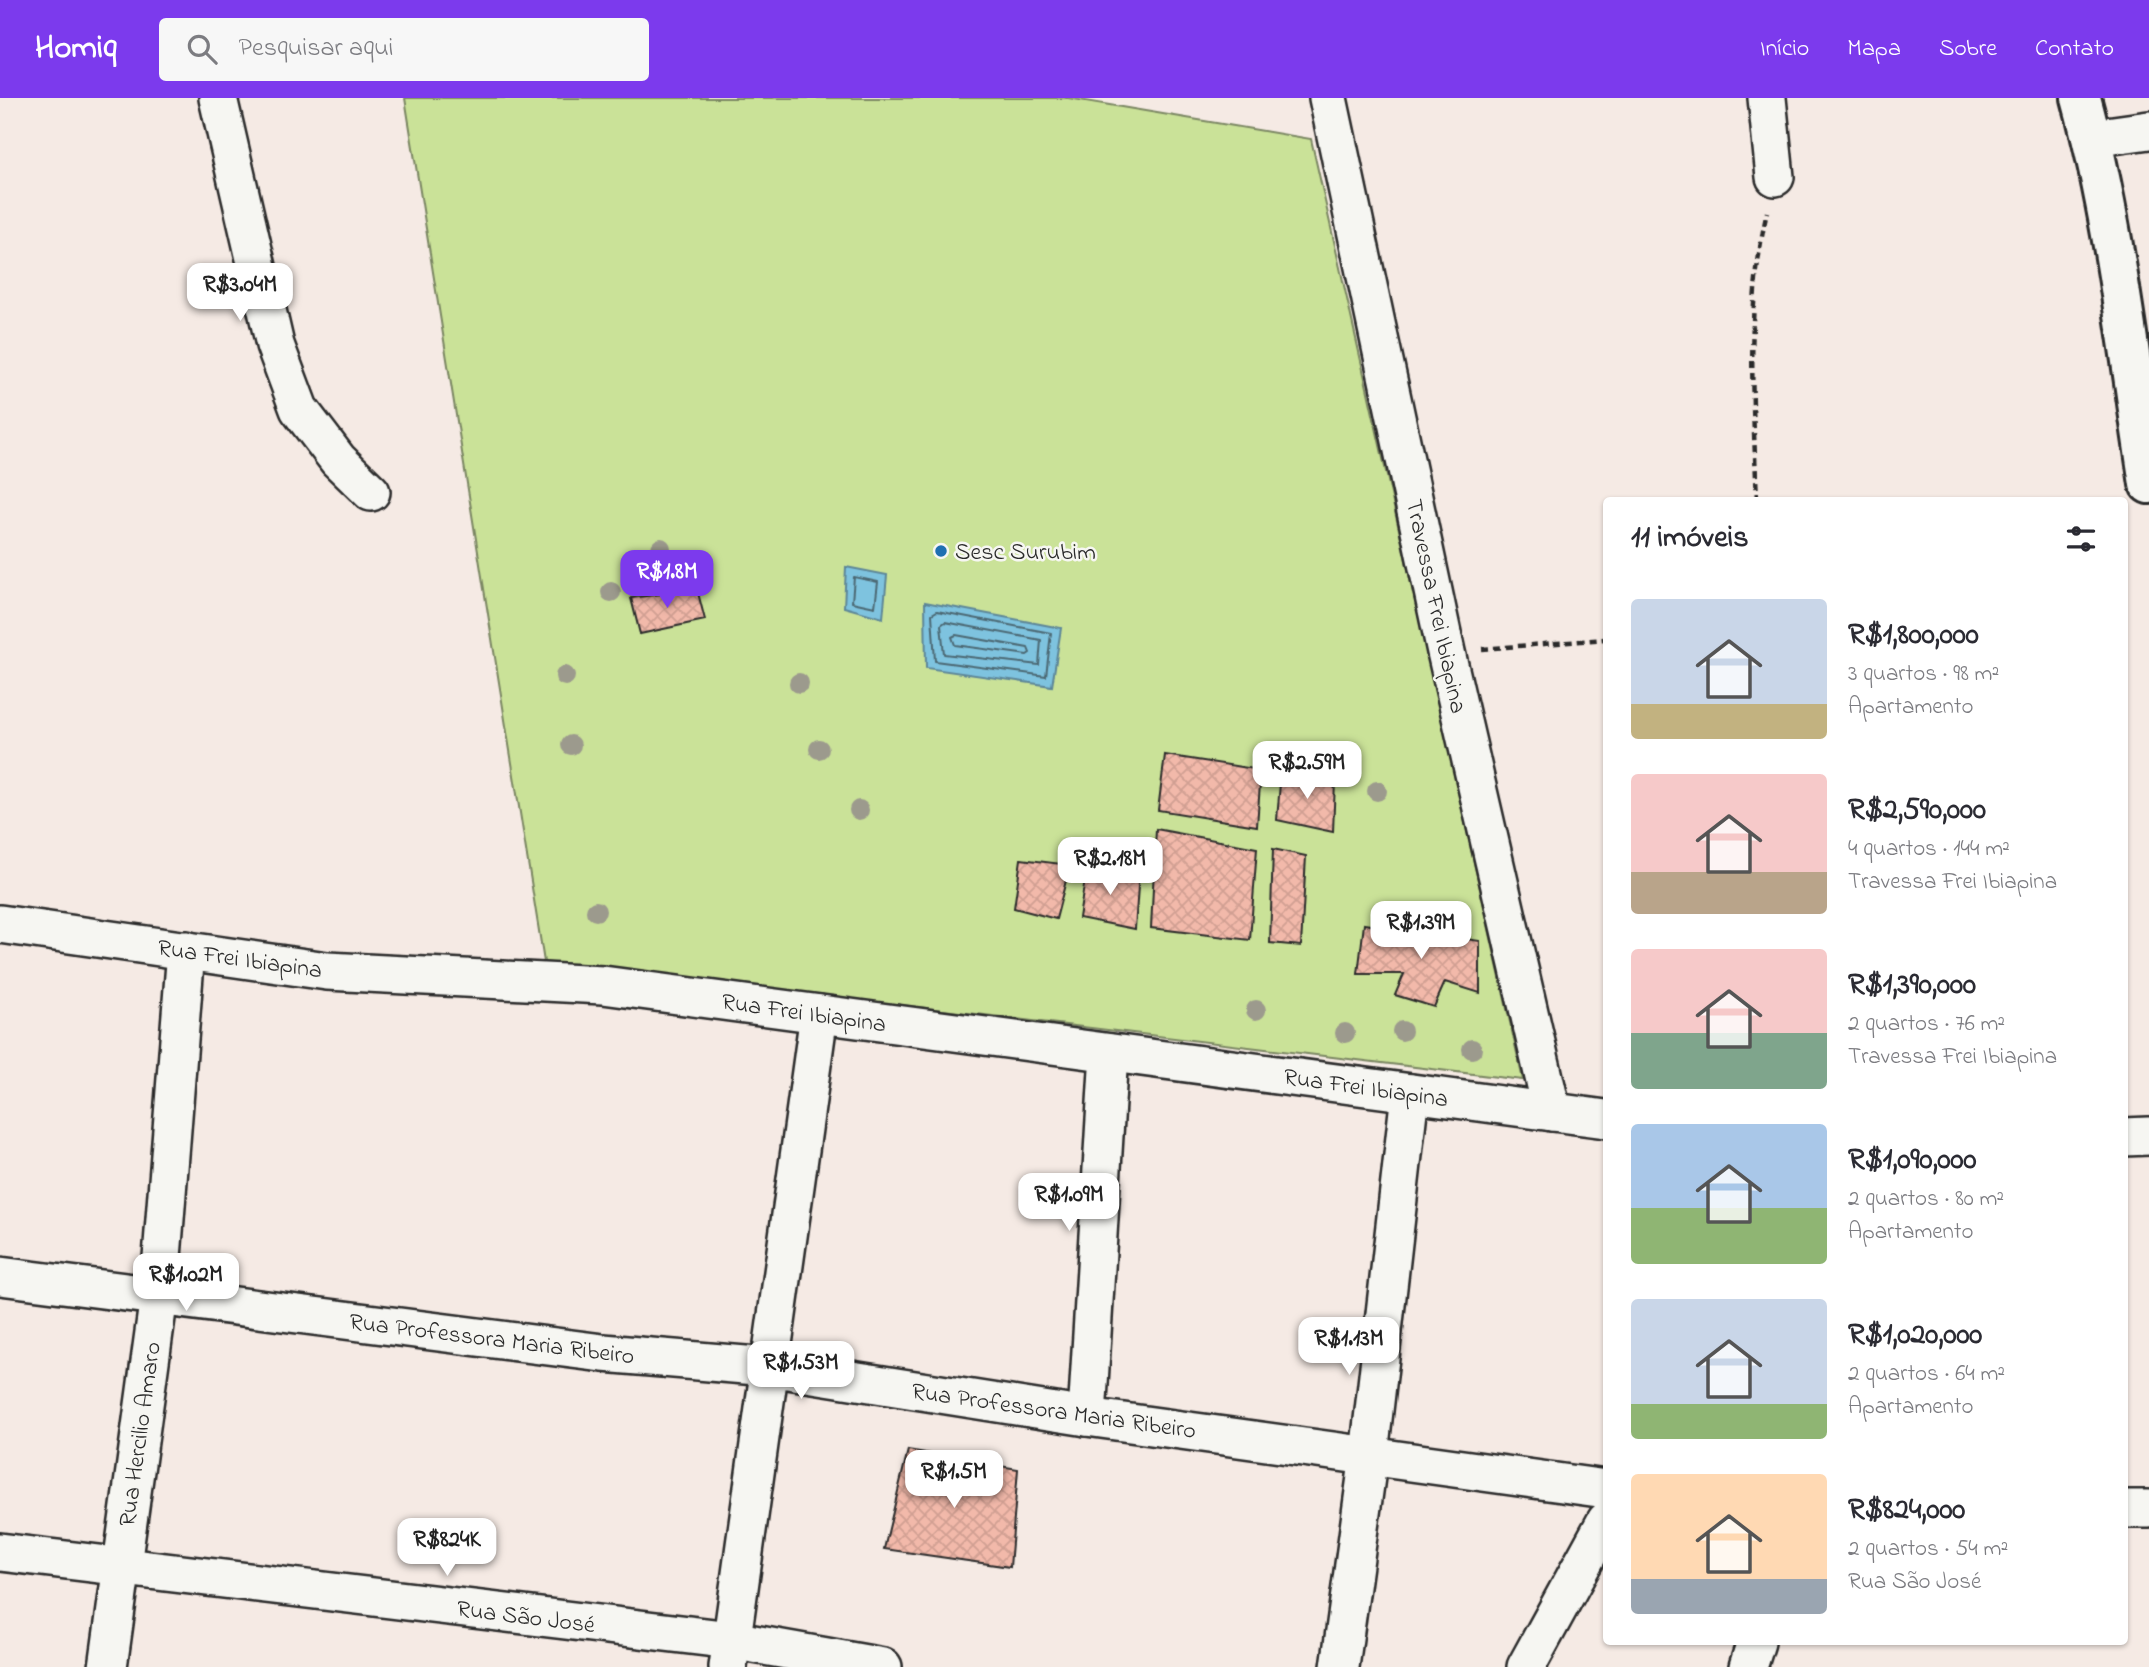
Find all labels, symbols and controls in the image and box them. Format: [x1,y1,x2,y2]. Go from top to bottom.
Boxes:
search box [159,18,649,81]
text: Homiq [35,25,117,73]
icon: search [183,30,221,68]
text: Pesquisar aqui [239,30,393,68]
text: Início [1760,32,1809,67]
text: Mapa [1847,32,1901,67]
text: Sobre [1939,32,1997,67]
text: Contato [2035,32,2114,67]
pin: R$3.04M [175,264,305,323]
text: R$3.04M [203,269,277,302]
street label: Travessa Frei Ibiapina [1395,496,1474,717]
text: 11 imóveis [1631,517,1748,561]
icon: filters [2062,520,2100,558]
place label: Sesc Surubim [955,536,1096,571]
marker: Sesc Surubim [933,543,949,559]
pin: R$1.8M [610,550,724,610]
text: R$1.8M [636,556,698,589]
text: R$1,800,000 [1848,614,1979,658]
icon: home [1687,627,1771,711]
text: 3 quartos · 98 m² [1848,658,1999,691]
text: Apartamento [1848,691,1974,724]
pin: R$2.59M [1242,742,1372,801]
text: R$2.59M [1269,747,1345,780]
text: R$2,590,000 [1848,789,1986,833]
icon: home [1687,802,1771,886]
text: 4 quartos · 144 m² [1848,833,2010,866]
pin: R$2.18M [1045,838,1175,897]
text: R$2.18M [1074,843,1146,876]
text: Travessa Frei Ibiapina [1848,866,2057,899]
pin: R$1.39M [1356,902,1486,961]
text: R$1.39M [1386,907,1456,940]
street label: Rua Frei Ibiapina [155,932,324,989]
text: R$1,390,000 [1848,964,1976,1008]
icon: home [1687,977,1771,1061]
street label: Rua Frei Ibiapina [719,986,888,1043]
text: 2 quartos · 76 m² [1848,1008,2005,1041]
text: Travessa Frei Ibiapina [1848,1041,2057,1074]
street label: Rua Frei Ibiapina [1281,1061,1450,1118]
text: R$1,090,000 [1848,1139,1976,1183]
icon: home [1687,1152,1771,1236]
pin: R$1.09M [1004,1174,1134,1233]
text: R$1.09M [1034,1179,1104,1212]
text: 2 quartos · 80 m² [1848,1183,2004,1216]
text: Apartamento [1848,1216,1974,1249]
pin: R$1.02M [121,1254,251,1313]
text: R$1.02M [149,1259,223,1292]
street label: Rua Professora Maria Ribeiro [347,1306,636,1375]
text: R$1,020,000 [1848,1314,1982,1358]
pin: R$1.13M [1284,1318,1414,1377]
text: R$1.13M [1314,1323,1384,1356]
icon: home [1687,1327,1771,1411]
street label: Rua Hercilio Amaro [111,1340,172,1529]
pin: R$1.53M [736,1342,866,1401]
text: R$1.53M [763,1347,839,1380]
text: 2 quartos · 64 m² [1848,1358,2005,1391]
street label: Rua Professora Maria Ribeiro [909,1375,1198,1450]
text: Apartamento [1848,1391,1974,1424]
pin: R$1.5M [897,1450,1011,1510]
text: R$1.5M [921,1456,987,1489]
text: R$824,000 [1848,1489,1965,1533]
icon: home [1687,1502,1771,1586]
pin: R$824K [390,1518,504,1578]
text: R$824K [413,1524,481,1557]
text: 2 quartos · 54 m² [1848,1533,2008,1566]
text: Rua São José [1848,1566,1981,1599]
street label: Rua São José [455,1593,597,1644]

